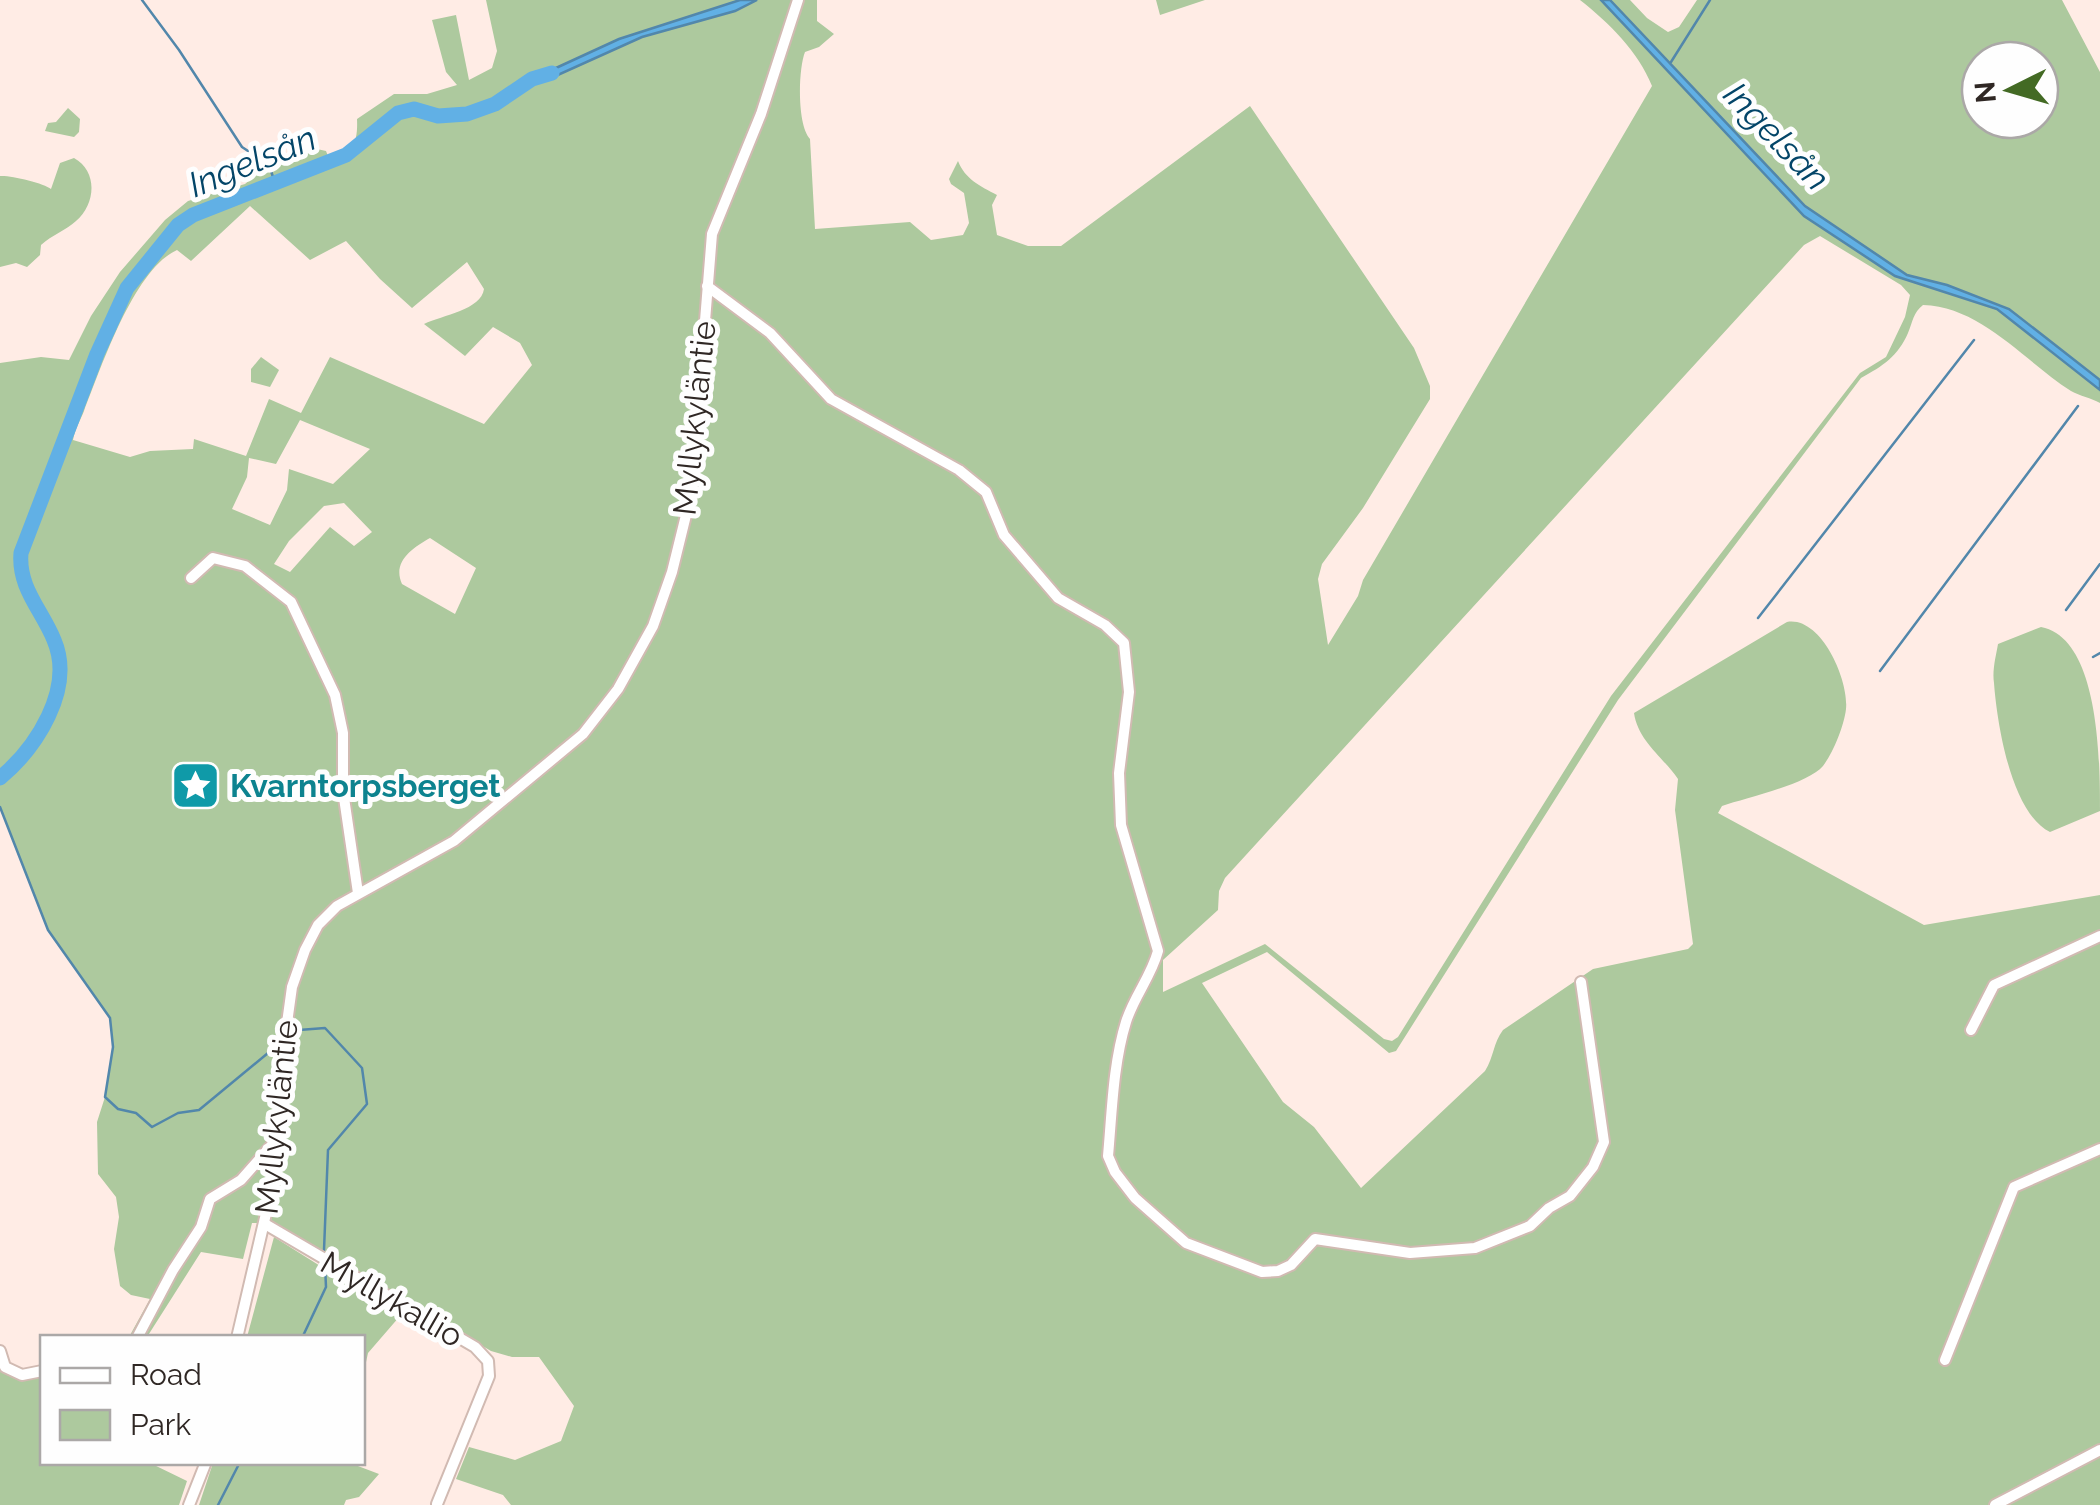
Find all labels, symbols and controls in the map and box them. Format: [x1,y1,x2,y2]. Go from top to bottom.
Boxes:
north arrow [1960,40,2060,140]
water label: Ingelsån [1716,74,1838,198]
text: N [1968,80,2003,104]
water label: Ingelsån [182,117,322,205]
street label: Myllykyläntie [665,319,723,517]
place icon: Kvarntorpsberget [169,759,221,811]
place label: Kvarntorpsberget [230,767,501,804]
street label: Myllykyläntie [247,1018,305,1216]
street label: Myllykallio [315,1244,469,1354]
legend [40,1335,365,1465]
text: Road [130,1357,202,1392]
text: Park [130,1407,191,1442]

